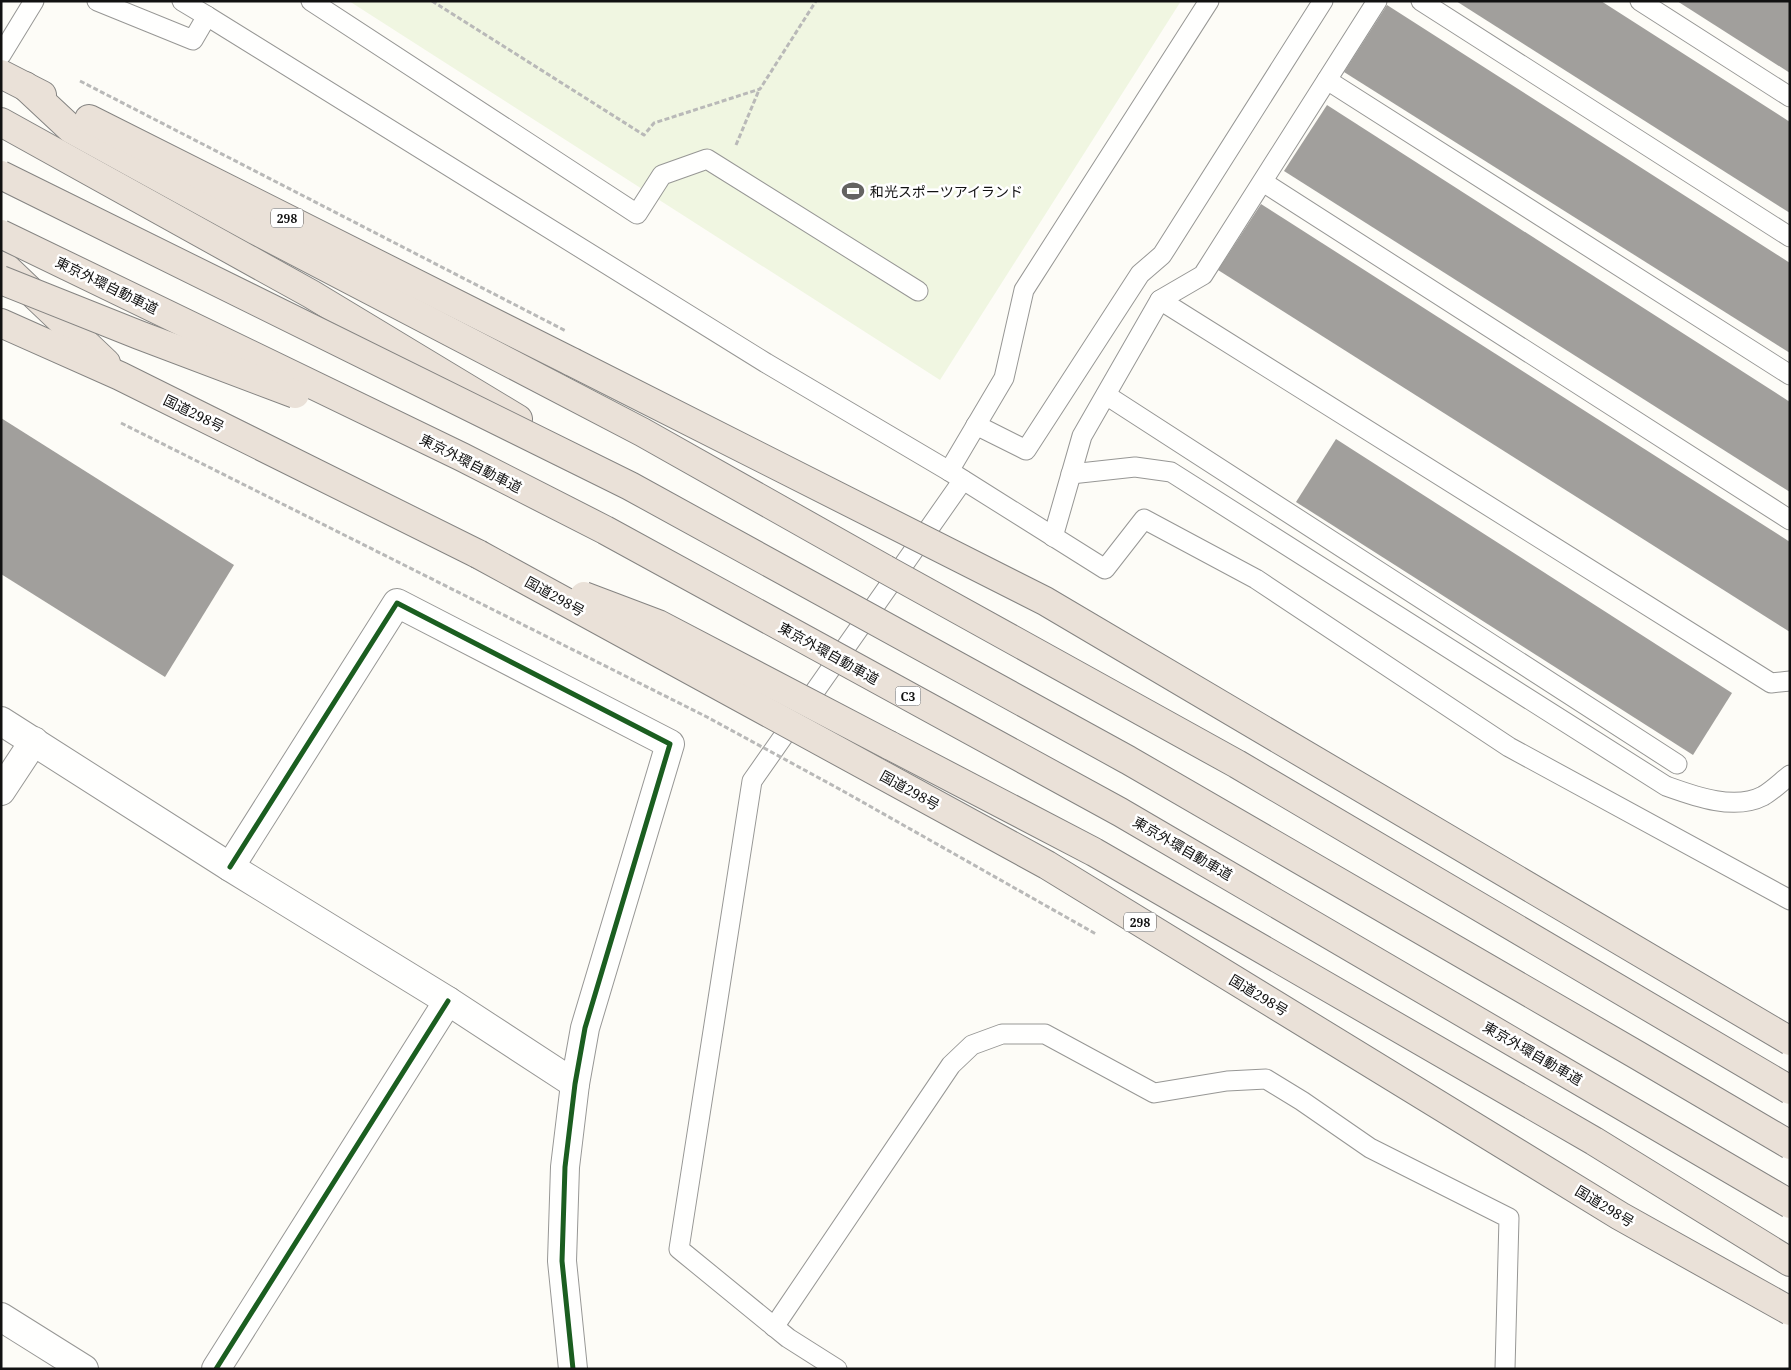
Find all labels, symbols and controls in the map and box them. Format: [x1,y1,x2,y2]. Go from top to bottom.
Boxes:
sports icon: 和光スポーツアイランド [840,178,866,204]
place label: 和光スポーツアイランド [870,182,1023,201]
road number: 298 [271,208,303,228]
street label: 東京外環自動車道 [53,252,161,318]
street label: 国道298号 [160,390,228,436]
street label: 東京外環自動車道 [417,429,525,497]
street label: 国道298号 [522,572,588,620]
street label: 東京外環自動車道 [775,618,883,688]
road number: C3 [896,686,920,706]
street label: 国道298号 [877,766,943,814]
street label: 東京外環自動車道 [1130,812,1236,884]
road number: 298 [1124,912,1156,932]
street label: 国道298号 [1226,970,1292,1020]
street label: 東京外環自動車道 [1480,1017,1586,1089]
street label: 国道298号 [1572,1181,1638,1231]

